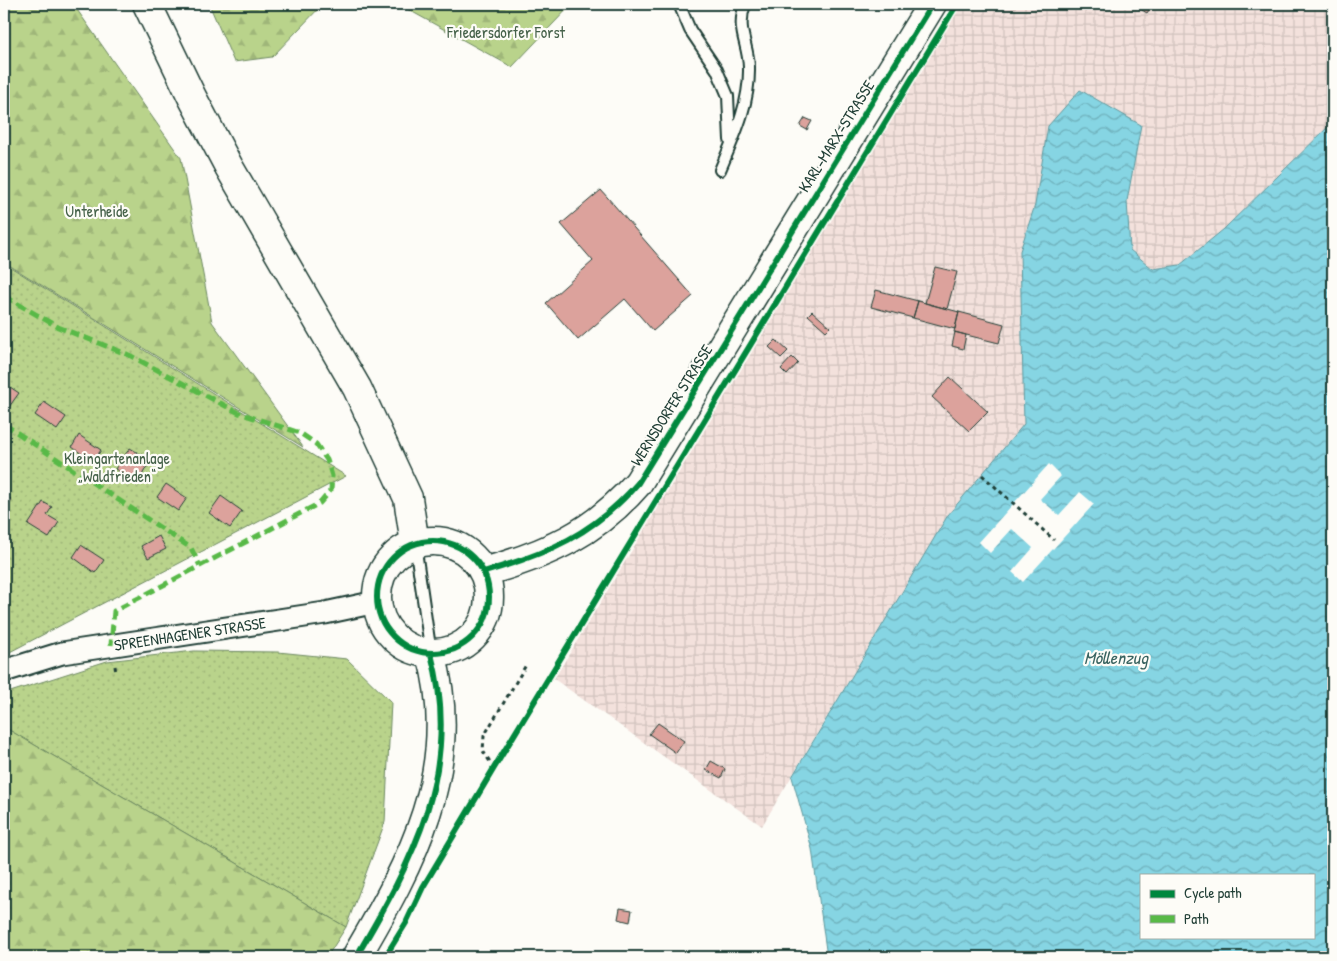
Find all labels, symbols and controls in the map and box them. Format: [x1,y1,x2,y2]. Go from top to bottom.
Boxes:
park label: Friedersdorfer Forst [446,21,566,43]
street label: KARL-MARX-STRASSE [793,76,879,196]
park label: Unterheide [65,200,129,222]
street label: WERNSDORFER STRASSE [625,340,717,470]
park label: Kleingartenanlage „Waldfrieden“ [64,447,171,487]
street label: SPREENHAGENER STRASSE [112,611,267,656]
water label: Möllenzug [1084,645,1149,670]
legend [1140,874,1314,938]
text: Cycle path [1184,882,1242,903]
text: Path [1184,908,1209,929]

